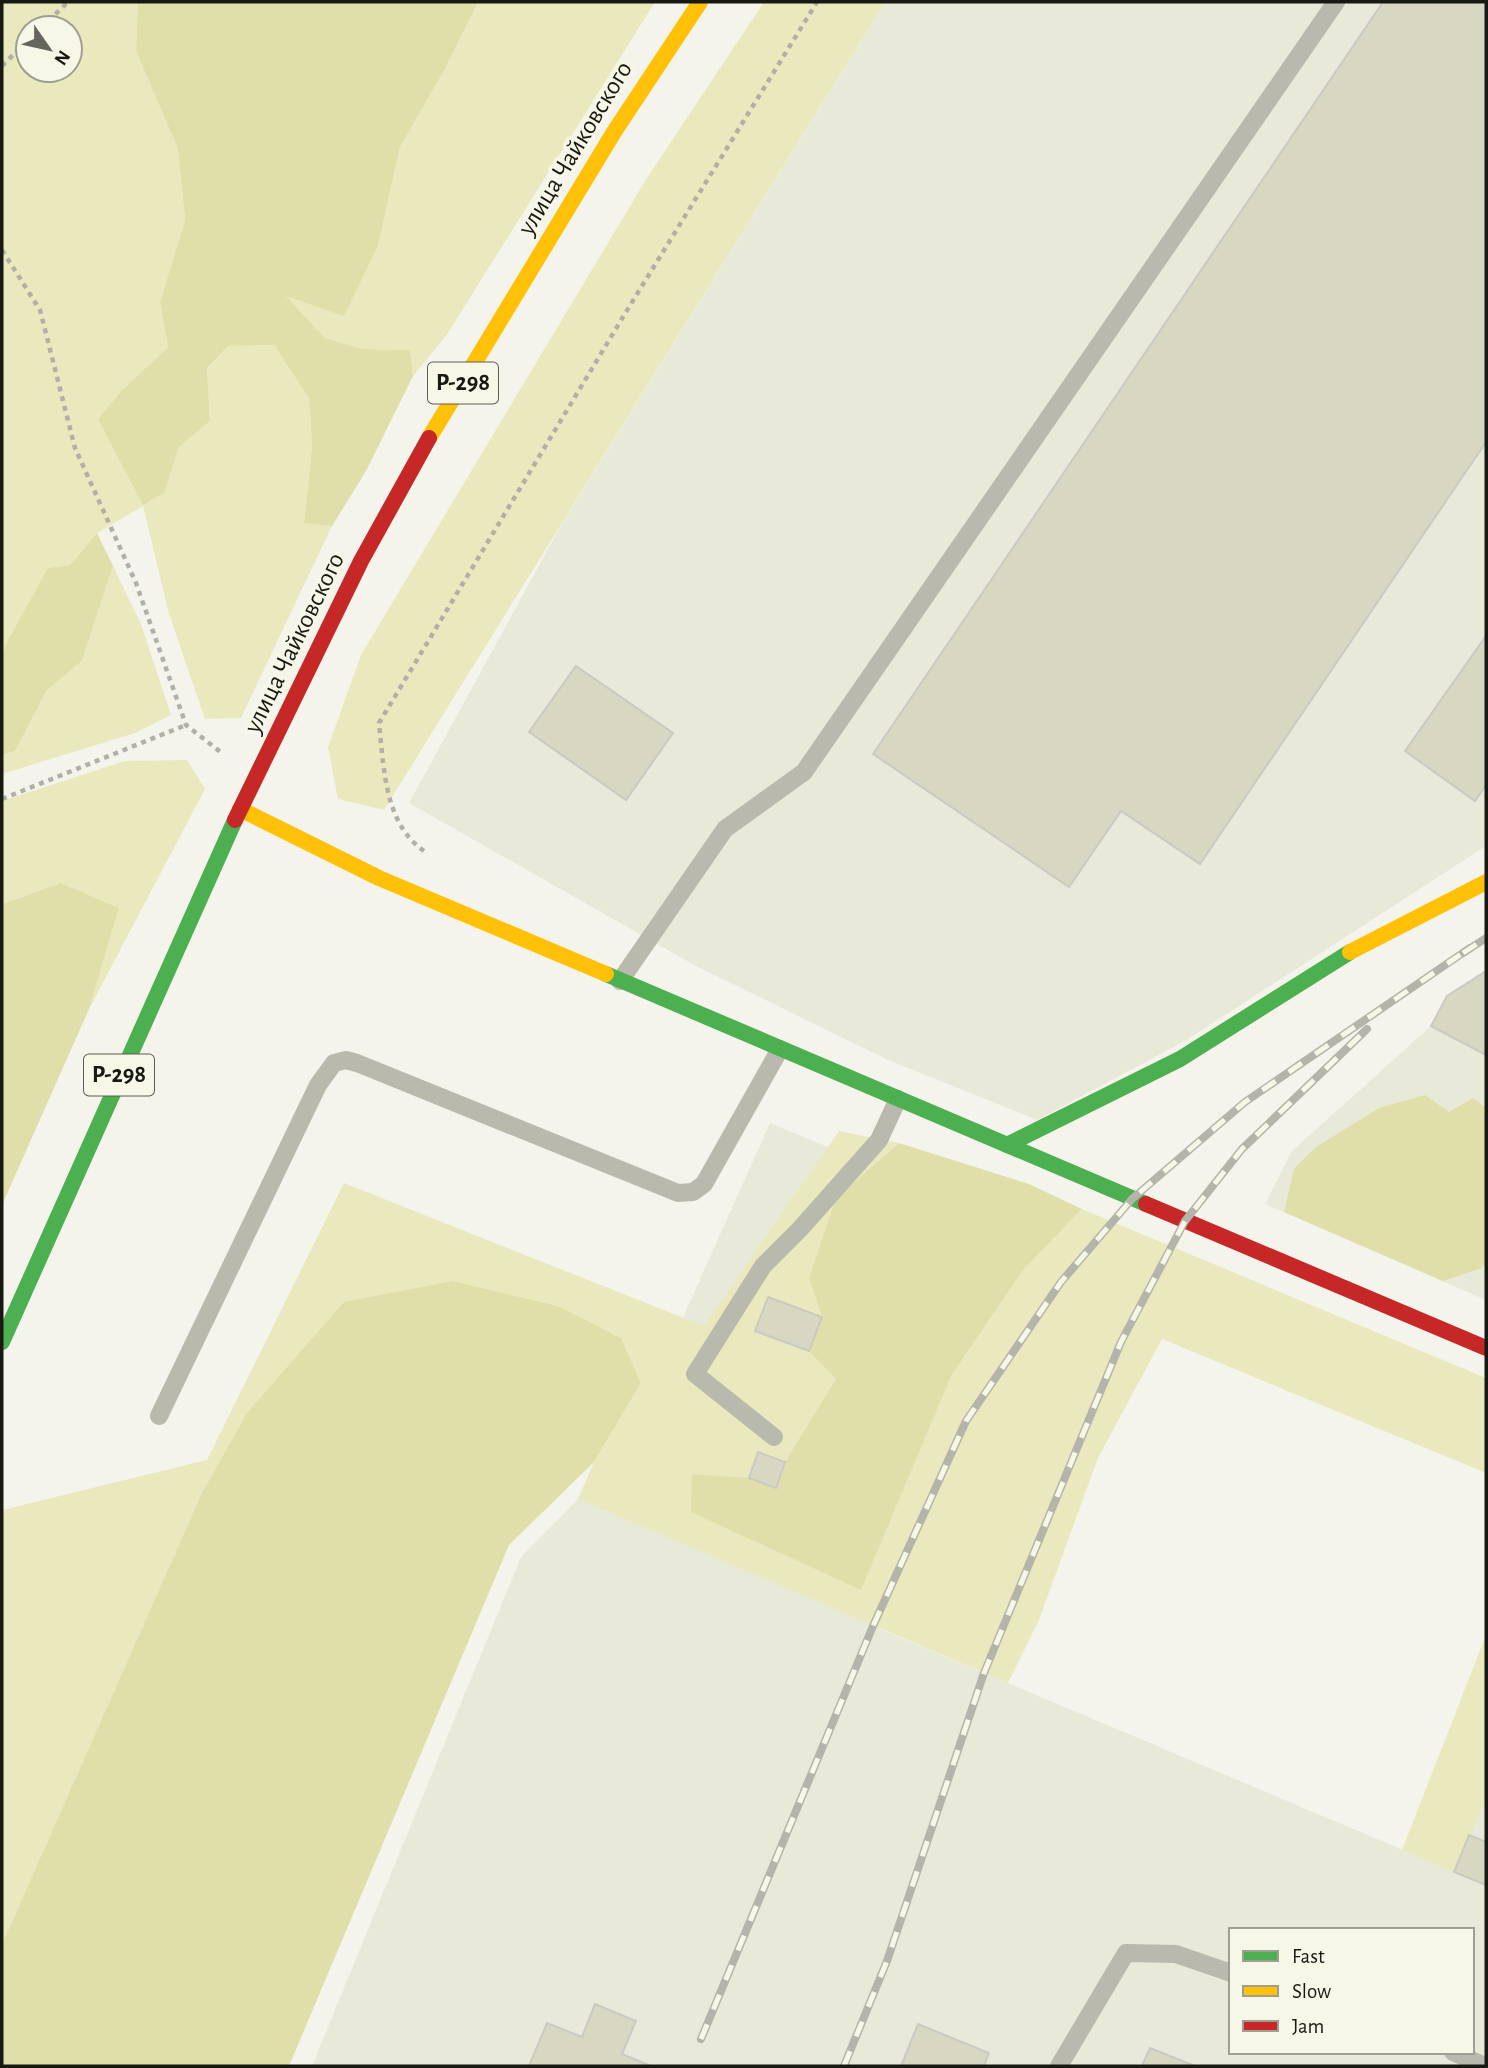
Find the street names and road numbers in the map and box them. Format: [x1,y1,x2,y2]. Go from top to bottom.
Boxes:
street label: улица Чайковского [513,57,637,240]
road number: Р-298 [428,362,498,404]
street label: улица Чайковского [239,549,349,738]
road number: Р-298 [84,1055,154,1096]

